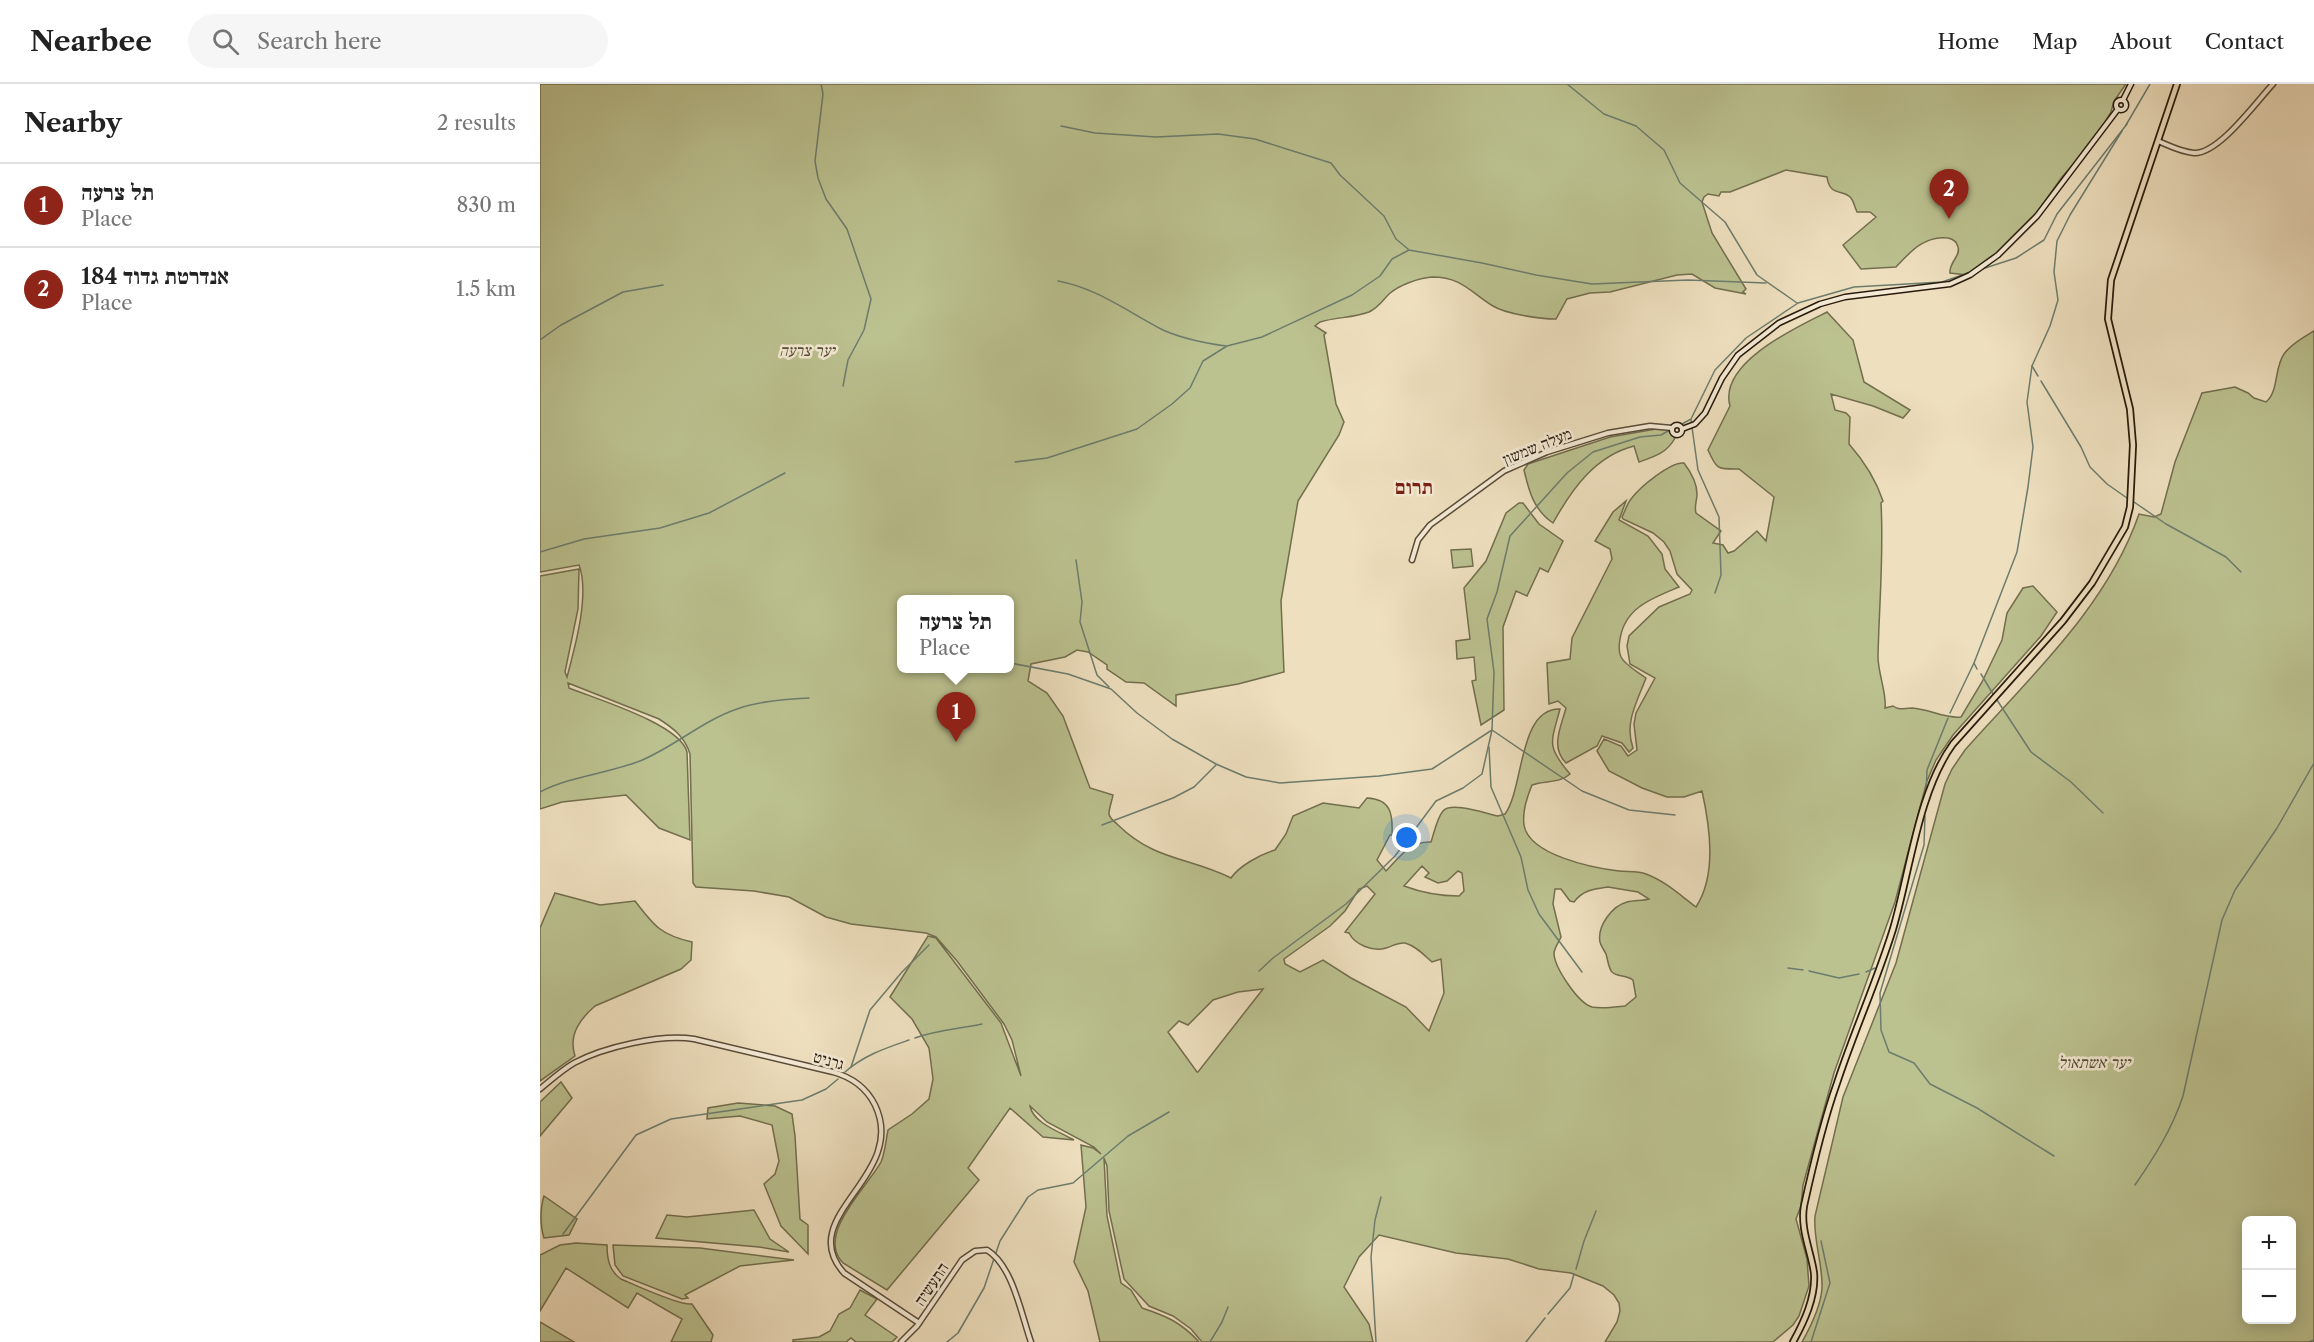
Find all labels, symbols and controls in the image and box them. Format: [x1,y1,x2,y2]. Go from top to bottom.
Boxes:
search box [188,14,608,68]
text: Nearbee [30,24,152,58]
icon: search [209,25,242,58]
text: Search here [257,28,382,55]
text: Home [1938,29,1999,54]
text: Map [2032,29,2077,54]
text: About [2110,29,2172,54]
text: Contact [2205,29,2284,54]
text: Nearby [24,107,122,139]
text: 2 results [437,111,516,135]
pin: 2 [1930,170,1968,219]
text: תל צרעה [81,179,154,206]
text: 1 [39,193,48,217]
text: 830 m [457,193,516,217]
text: Place [81,207,132,231]
text: אנדרטת גדוד 184 [81,263,229,290]
text: 2 [38,277,49,301]
text: 1.5 km [456,277,516,301]
text: Place [81,291,132,315]
park label: יער צרעה [779,340,836,360]
street label: מעלה שמשון [1499,423,1575,469]
district label: תרום [1395,475,1433,499]
popup [897,595,1014,673]
text: תל צרעה [919,608,992,635]
text: Place [919,636,970,660]
pin: 1 [936,692,976,742]
your location [1392,823,1421,852]
street label: גרניט [811,1046,847,1074]
park label: יער אשתאול [2058,1052,2132,1072]
map controls [2242,1216,2296,1324]
button: + [2242,1216,2296,1270]
street label: התעשיה [909,1259,953,1309]
button: − [2242,1270,2296,1324]

